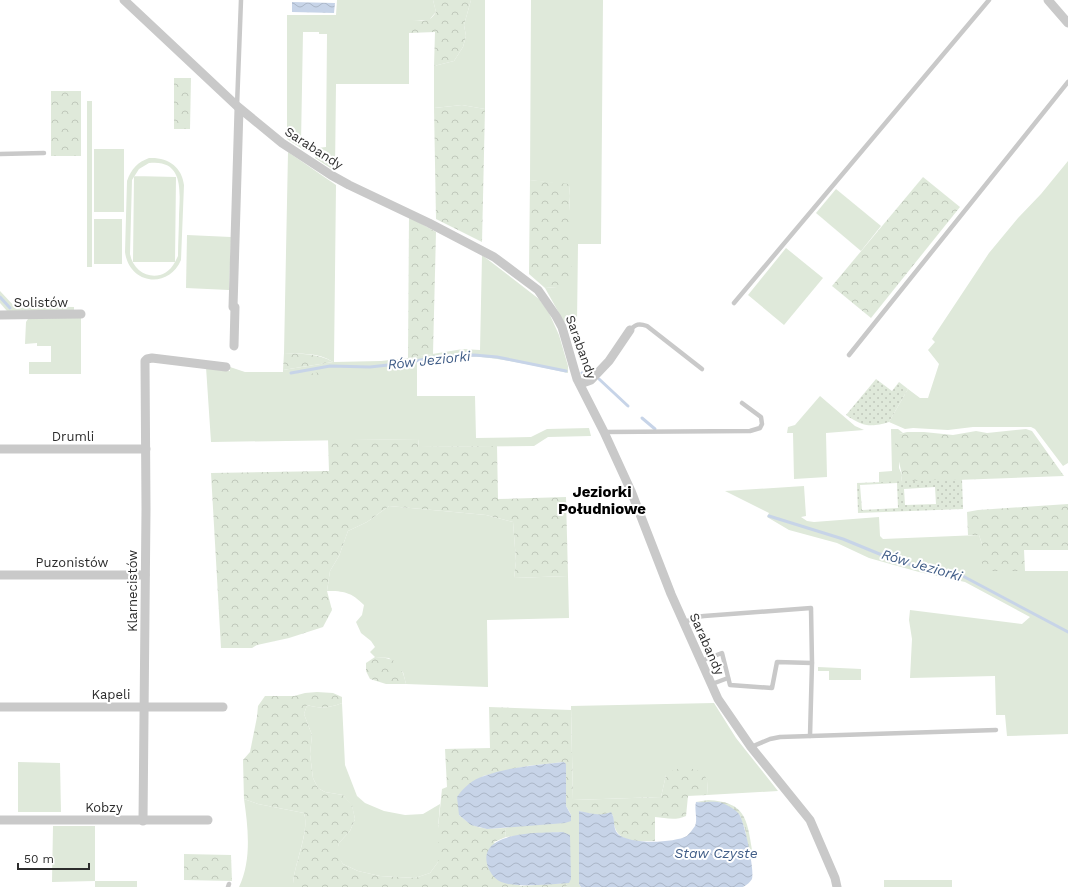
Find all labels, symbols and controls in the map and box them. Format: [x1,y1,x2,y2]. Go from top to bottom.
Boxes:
street label: Sarabandy [282,124,346,173]
street label: Solistów [14,295,68,310]
street label: Sarabandy [563,313,600,381]
water label: Rów Jeziorki [387,348,472,372]
street label: Drumli [52,429,94,444]
district label: Jeziorki Południowe [558,483,646,518]
water label: Rów Jeziorki [880,546,965,584]
street label: Klarnecistów [125,550,140,632]
street label: Puzonistów [36,555,109,570]
street label: Sarabandy [687,611,727,678]
street label: Kapeli [92,687,130,702]
street label: Kobzy [85,800,123,815]
scale bar [18,845,89,871]
water label: Staw Czyste [674,845,758,861]
text: 50 m [24,852,54,866]

